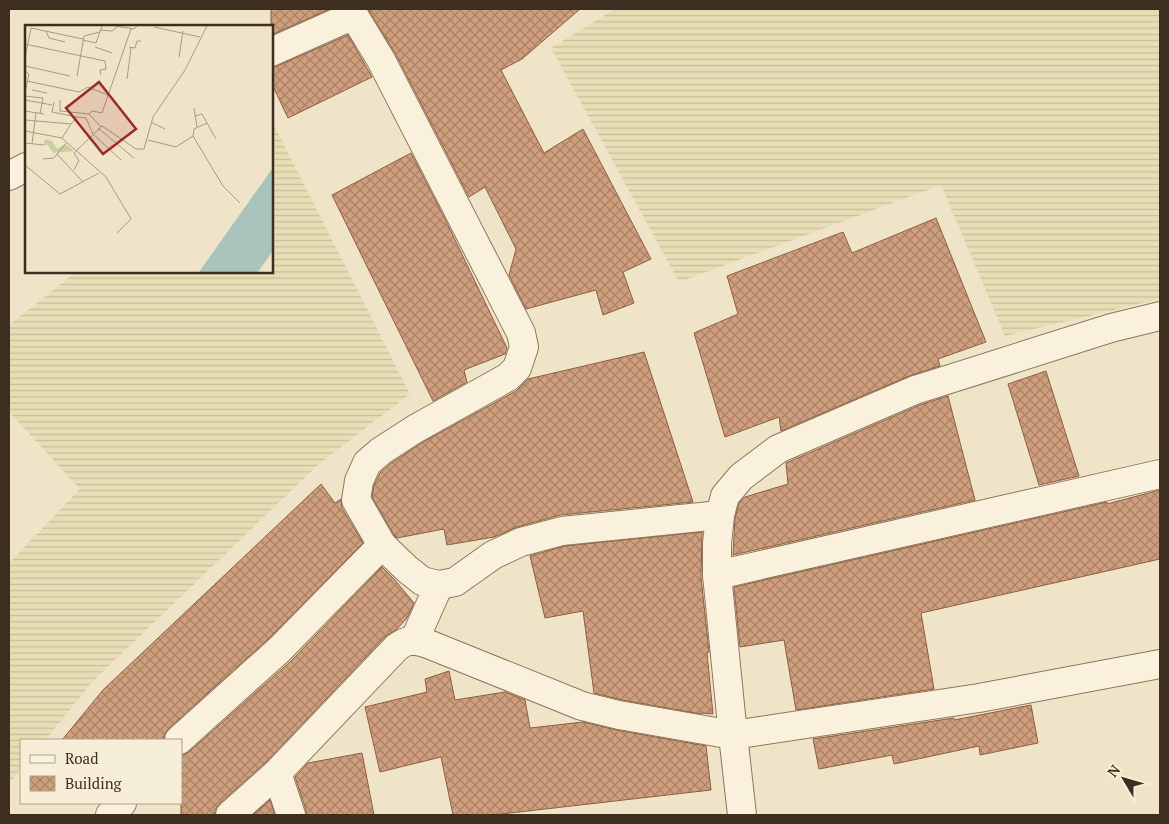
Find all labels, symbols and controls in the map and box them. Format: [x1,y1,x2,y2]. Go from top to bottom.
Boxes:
inset map [25,25,272,272]
legend [20,739,182,804]
text: Road [65,748,98,768]
north arrow [1099,754,1149,804]
text: N [1103,760,1124,781]
text: Building [65,773,123,793]

